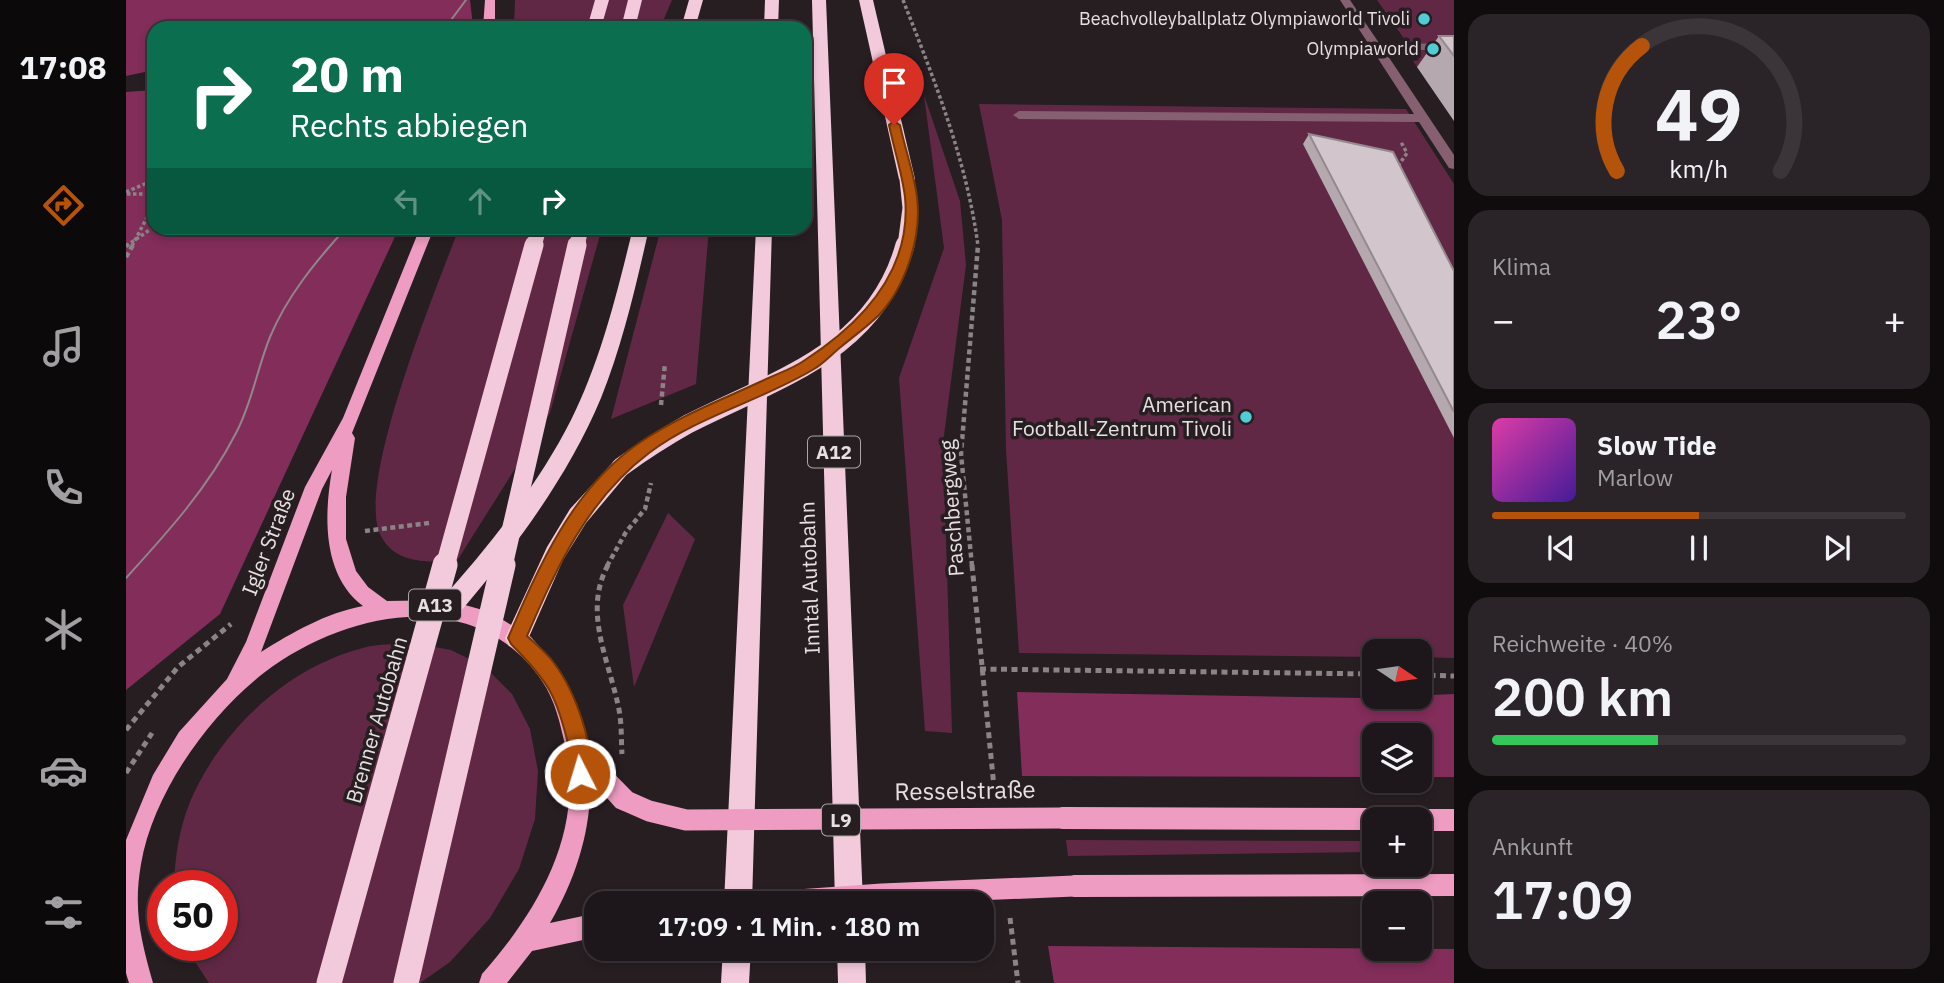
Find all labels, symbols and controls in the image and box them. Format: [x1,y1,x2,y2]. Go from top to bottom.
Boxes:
place label: Beachvolleyballplatz Olympiaworld Tivoli [1079,7,1410,30]
marker: Beachvolleyballplatz Olympiaworld Tivoli [1416,11,1432,27]
place label: Olympiaworld [1307,37,1419,60]
marker: Olympiaworld [1425,41,1441,57]
text: 20 m [290,42,404,105]
text: 17:08 [19,46,107,88]
icon: right [175,49,266,140]
pin [864,53,924,125]
icon: arrive [875,64,913,102]
text: 49 [1655,66,1743,161]
text: Rechts abbiegen [290,104,528,146]
text: km/h [1670,152,1728,185]
icon: directions [39,181,88,230]
icon: left [388,182,426,220]
icon: ahead [461,182,499,220]
icon: right [534,182,572,220]
text: Klima [1492,251,1551,281]
text: 23° [1656,286,1742,353]
text: − [1492,295,1515,344]
text: + [1883,295,1906,344]
icon: music [39,322,88,371]
place label: American Football-Zentrum Tivoli [1012,390,1232,442]
marker: American Football-Zentrum Tivoli [1238,409,1254,425]
text: Slow Tide [1597,428,1717,462]
road number: A12 [808,436,860,467]
street label: Paschbergweg [932,439,970,577]
text: Marlow [1597,462,1673,492]
icon: phone [39,463,88,512]
street label: Igler Straße [235,484,301,599]
street label: Inntal Autobahn [792,501,826,655]
icon: previous [1542,529,1580,567]
icon: pause [1680,529,1718,567]
icon: next [1818,529,1856,567]
road number: A13 [409,590,461,620]
icon: climate [39,605,88,654]
text: Reichweite · 40% [1492,628,1673,658]
street label: Brenner Autobahn [339,633,413,807]
north arrow [1362,639,1432,709]
map controls [1362,639,1432,961]
text: 200 km [1492,663,1673,730]
button: layers [1362,723,1432,793]
position arrow [543,737,617,811]
icon: car [39,746,88,795]
street label: Resselstraße [894,773,1036,807]
road number: L9 [822,804,860,835]
button: + [1362,807,1432,877]
text: Ankunft [1492,831,1573,861]
text: 17:09 [1492,866,1633,933]
speed limit sign: 50 [147,870,238,961]
icon: filters [39,888,88,937]
button: − [1362,891,1432,961]
text: 17:09 · 1 Min. · 180 m [658,909,920,943]

